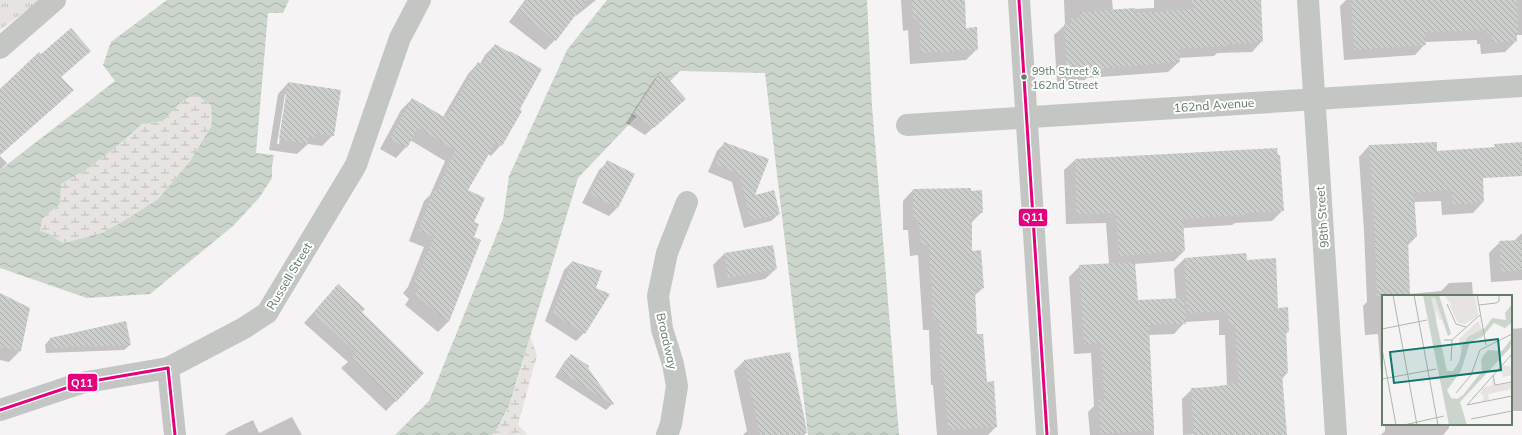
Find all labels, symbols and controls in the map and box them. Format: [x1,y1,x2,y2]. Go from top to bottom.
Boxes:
place label: 99th Street & 162nd Street [1032,64,1100,92]
marker: 99th Street & 162nd Street [1019,72,1029,82]
street label: 162nd Avenue [1173,95,1255,115]
street label: 98th Street [1312,186,1332,248]
line badge: Q11 [1018,208,1048,227]
text: Q11 [1022,210,1044,224]
street label: Russell Street [263,240,315,312]
inset map [1382,295,1512,425]
street label: Broadway [653,311,681,371]
line badge: Q11 [67,373,98,392]
text: Q11 [71,376,93,390]

